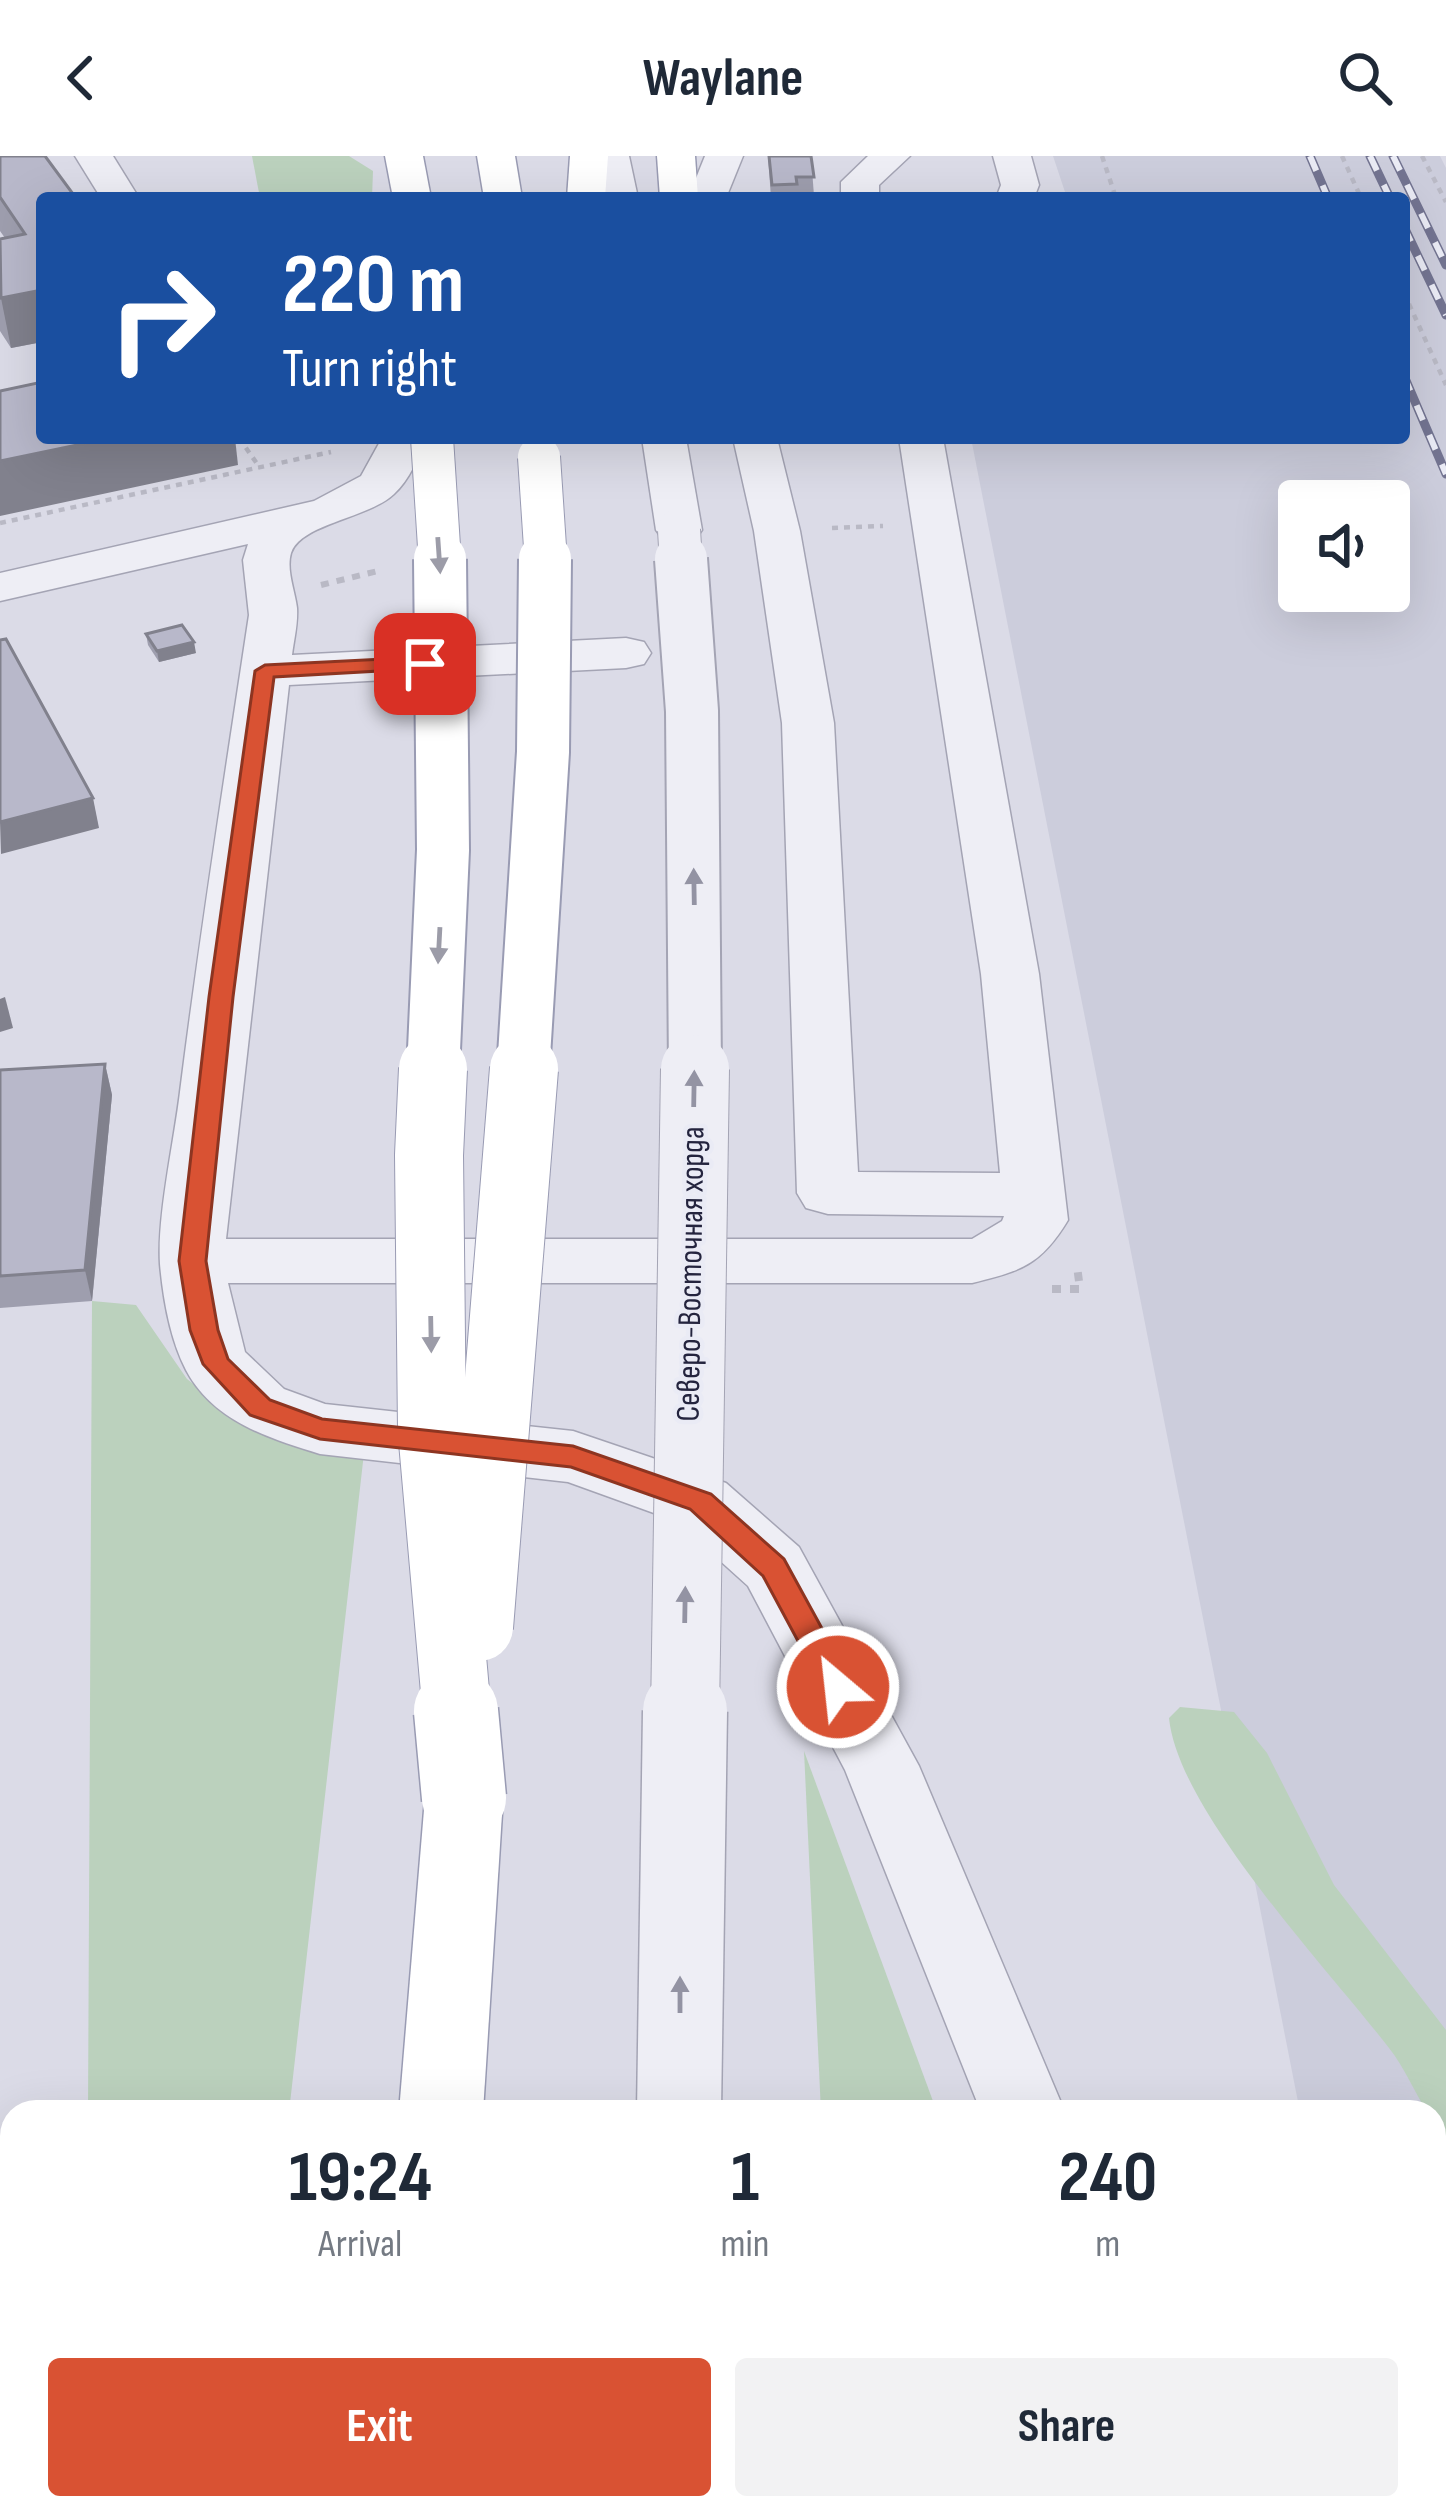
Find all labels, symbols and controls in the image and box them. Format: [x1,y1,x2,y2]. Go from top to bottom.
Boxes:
icon: back [48,45,114,111]
icon: search [1332,45,1398,111]
text: Waylane [643,46,803,111]
text: 220 m [282,235,464,336]
icon: right [84,240,240,396]
text: Turn right [282,337,457,402]
map controls [1278,480,1410,612]
button: sound [1278,480,1410,612]
one-way arrow [430,537,449,575]
pin [374,613,476,715]
icon: arrive [392,631,458,697]
one-way arrow [684,867,704,905]
one-way arrow [429,927,448,965]
one-way arrow [685,1069,704,1107]
street label: Северо-Восточная хорда [668,1126,714,1422]
one-way arrow [421,1316,441,1354]
one-way arrow [675,1585,694,1623]
position arrow [775,1624,901,1750]
one-way arrow [670,1975,690,2013]
text: 19:24 [289,2135,432,2222]
text: 1 [731,2135,759,2222]
text: 240 [1058,2135,1157,2222]
text: Arrival [318,2221,402,2268]
text: min [721,2221,770,2268]
text: m [1095,2221,1120,2268]
button: Exit [48,2358,711,2496]
button: Share [735,2358,1398,2496]

